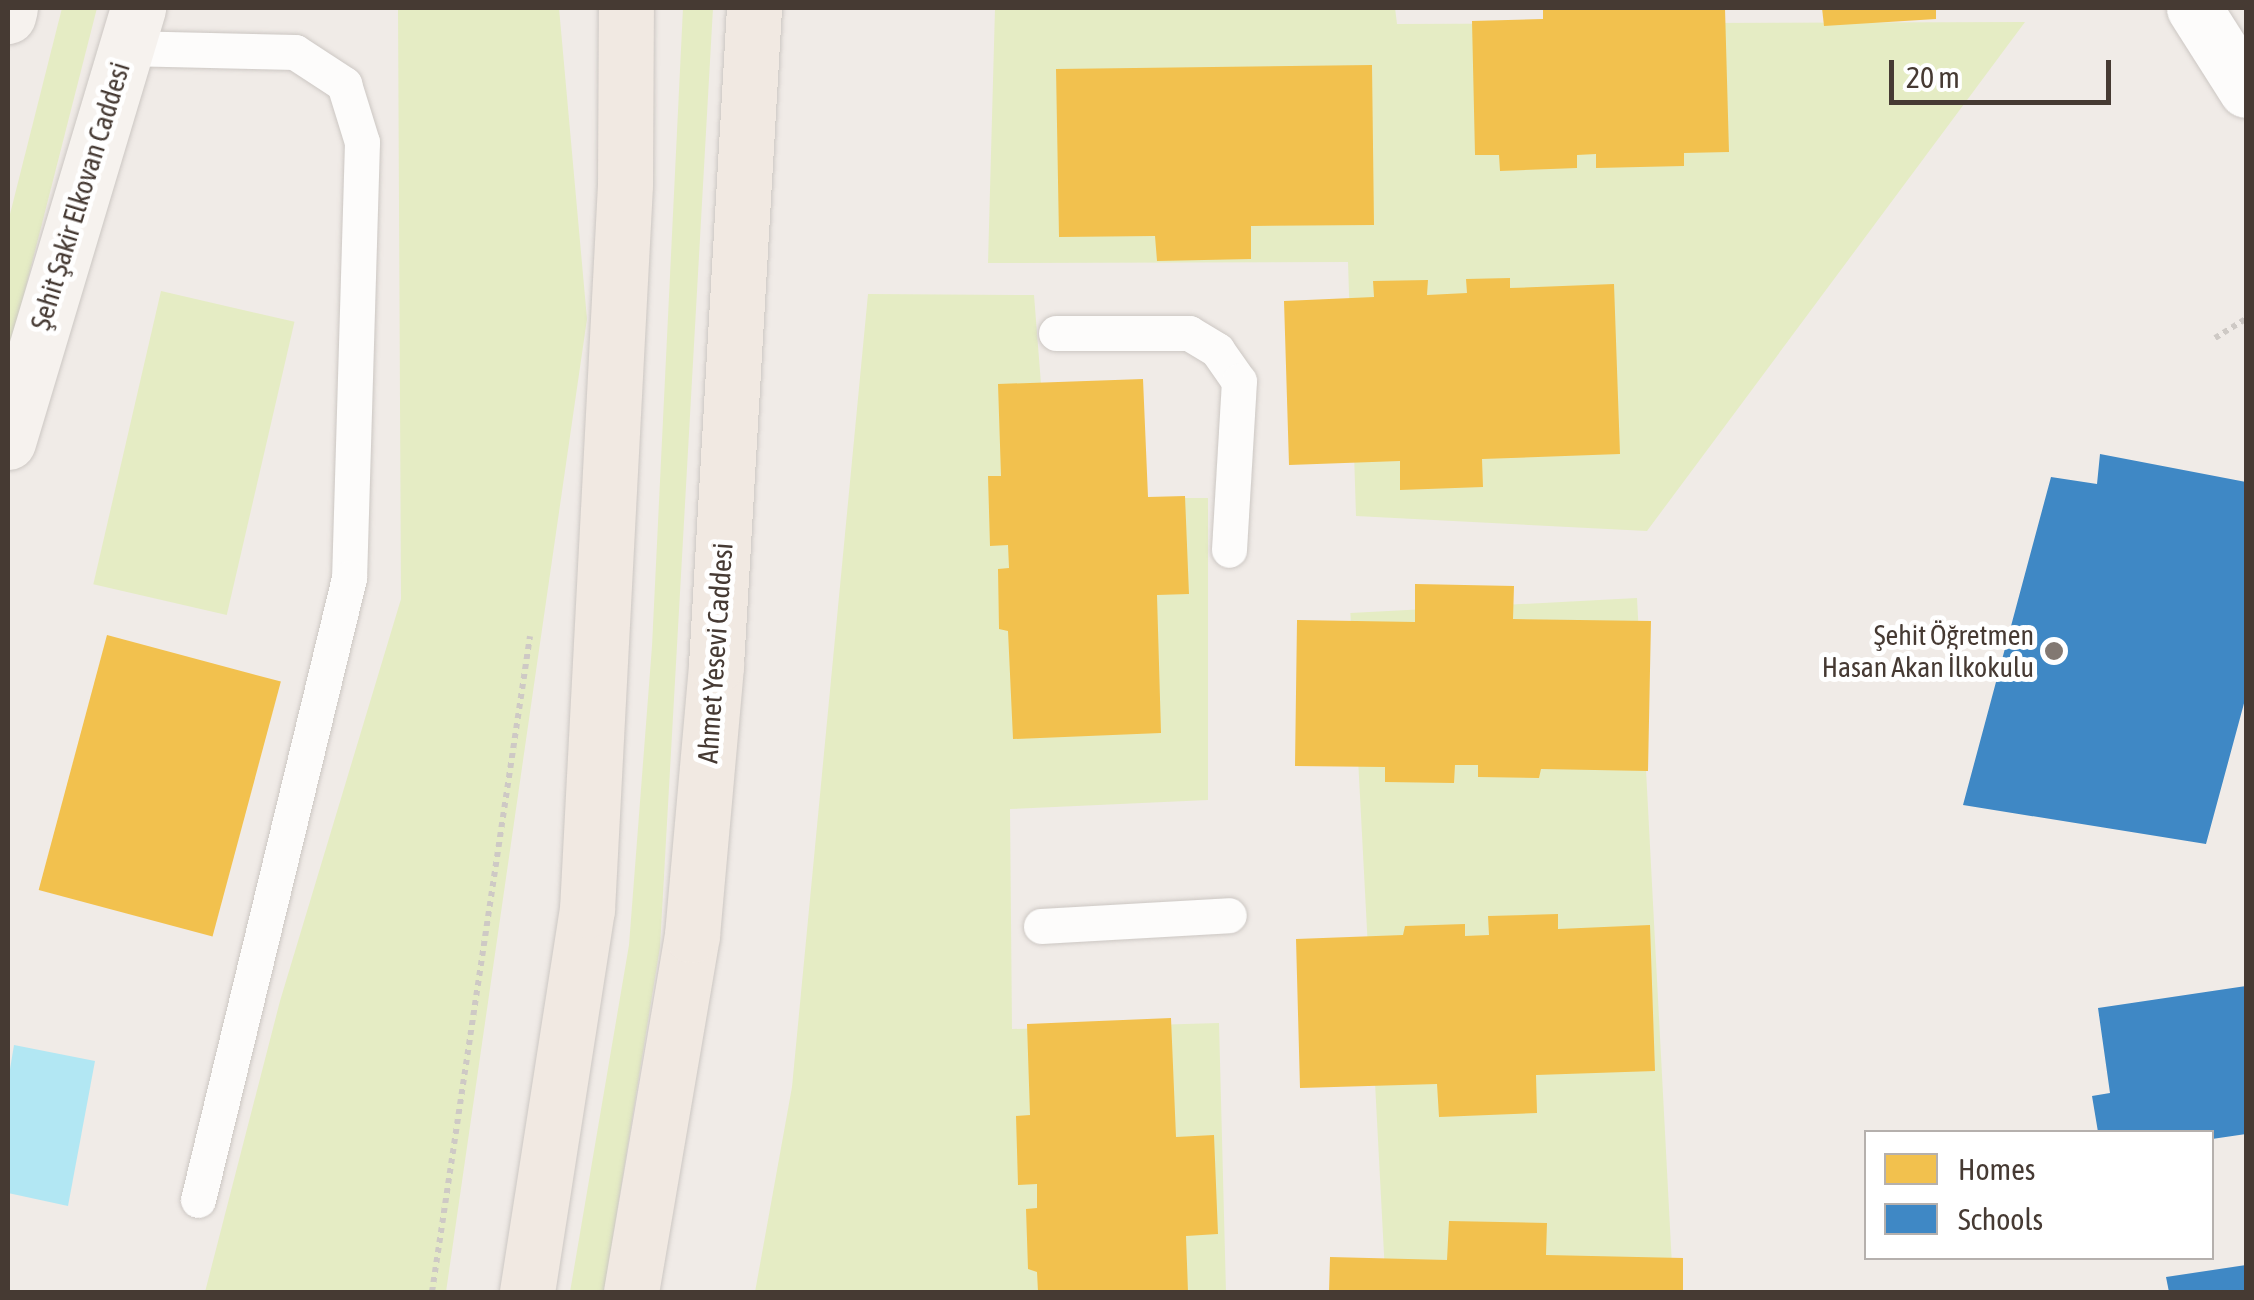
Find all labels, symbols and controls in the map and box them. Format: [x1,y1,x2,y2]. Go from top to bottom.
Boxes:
scale bar [1894,40,2116,102]
street label: Şehit Şakir Elkovan Caddesi [23,58,137,334]
text: 20 m [1906,60,1960,94]
street label: Ahmet Yesevi Caddesi [691,542,739,764]
place label: Şehit Öğretmen Hasan Akan İlkokulu [1822,618,2034,684]
marker: Şehit Öğretmen Hasan Akan İlkokulu [2043,640,2065,662]
legend [1864,1130,2214,1260]
text: Homes [1958,1152,2035,1186]
text: Schools [1958,1202,2043,1236]

